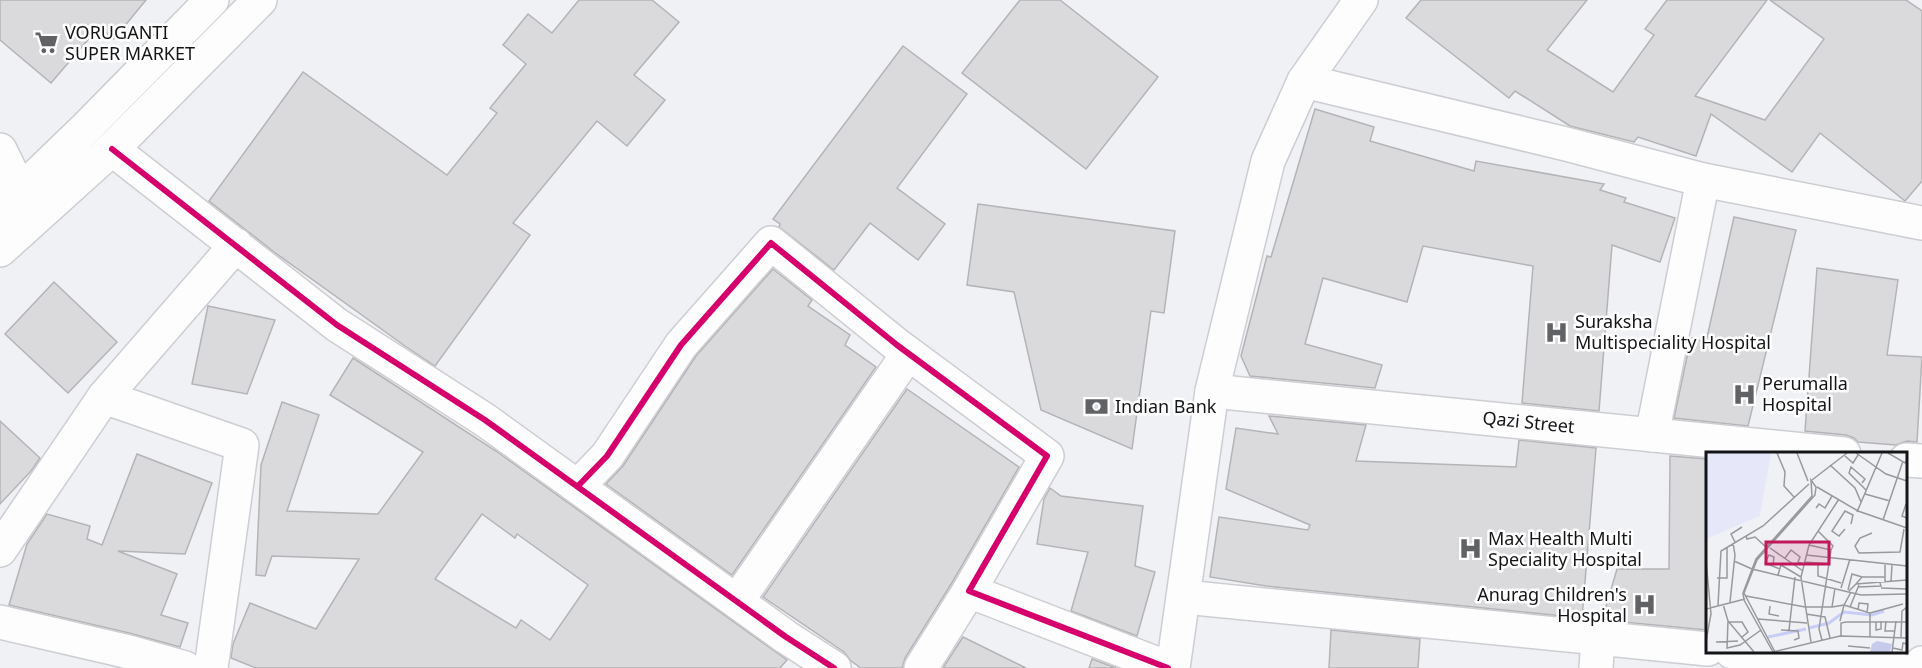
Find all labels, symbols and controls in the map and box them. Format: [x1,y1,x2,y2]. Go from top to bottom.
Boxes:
place label: VORUGANTI SUPER MARKET [65,20,195,65]
supermarket icon: VORUGANTI SUPER MARKET [34,30,60,56]
place label: Suraksha Multispeciality Hospital [1575,309,1771,354]
hospital icon: Suraksha Multispeciality Hospital [1544,319,1570,345]
place label: Perumalla Hospital [1762,371,1848,416]
hospital icon: Perumalla Hospital [1731,381,1757,407]
bank icon: Indian Bank [1084,394,1110,420]
place label: Indian Bank [1115,394,1217,418]
street label: Qazi Street [1481,405,1576,438]
inset map [1706,452,1907,653]
place label: Max Health Multi Speciality Hospital [1488,526,1642,571]
hospital icon: Max Health Multi Speciality Hospital [1457,536,1483,562]
place label: Anurag Children's Hospital [1477,582,1627,627]
hospital icon: Anurag Children's Hospital [1632,592,1658,618]

